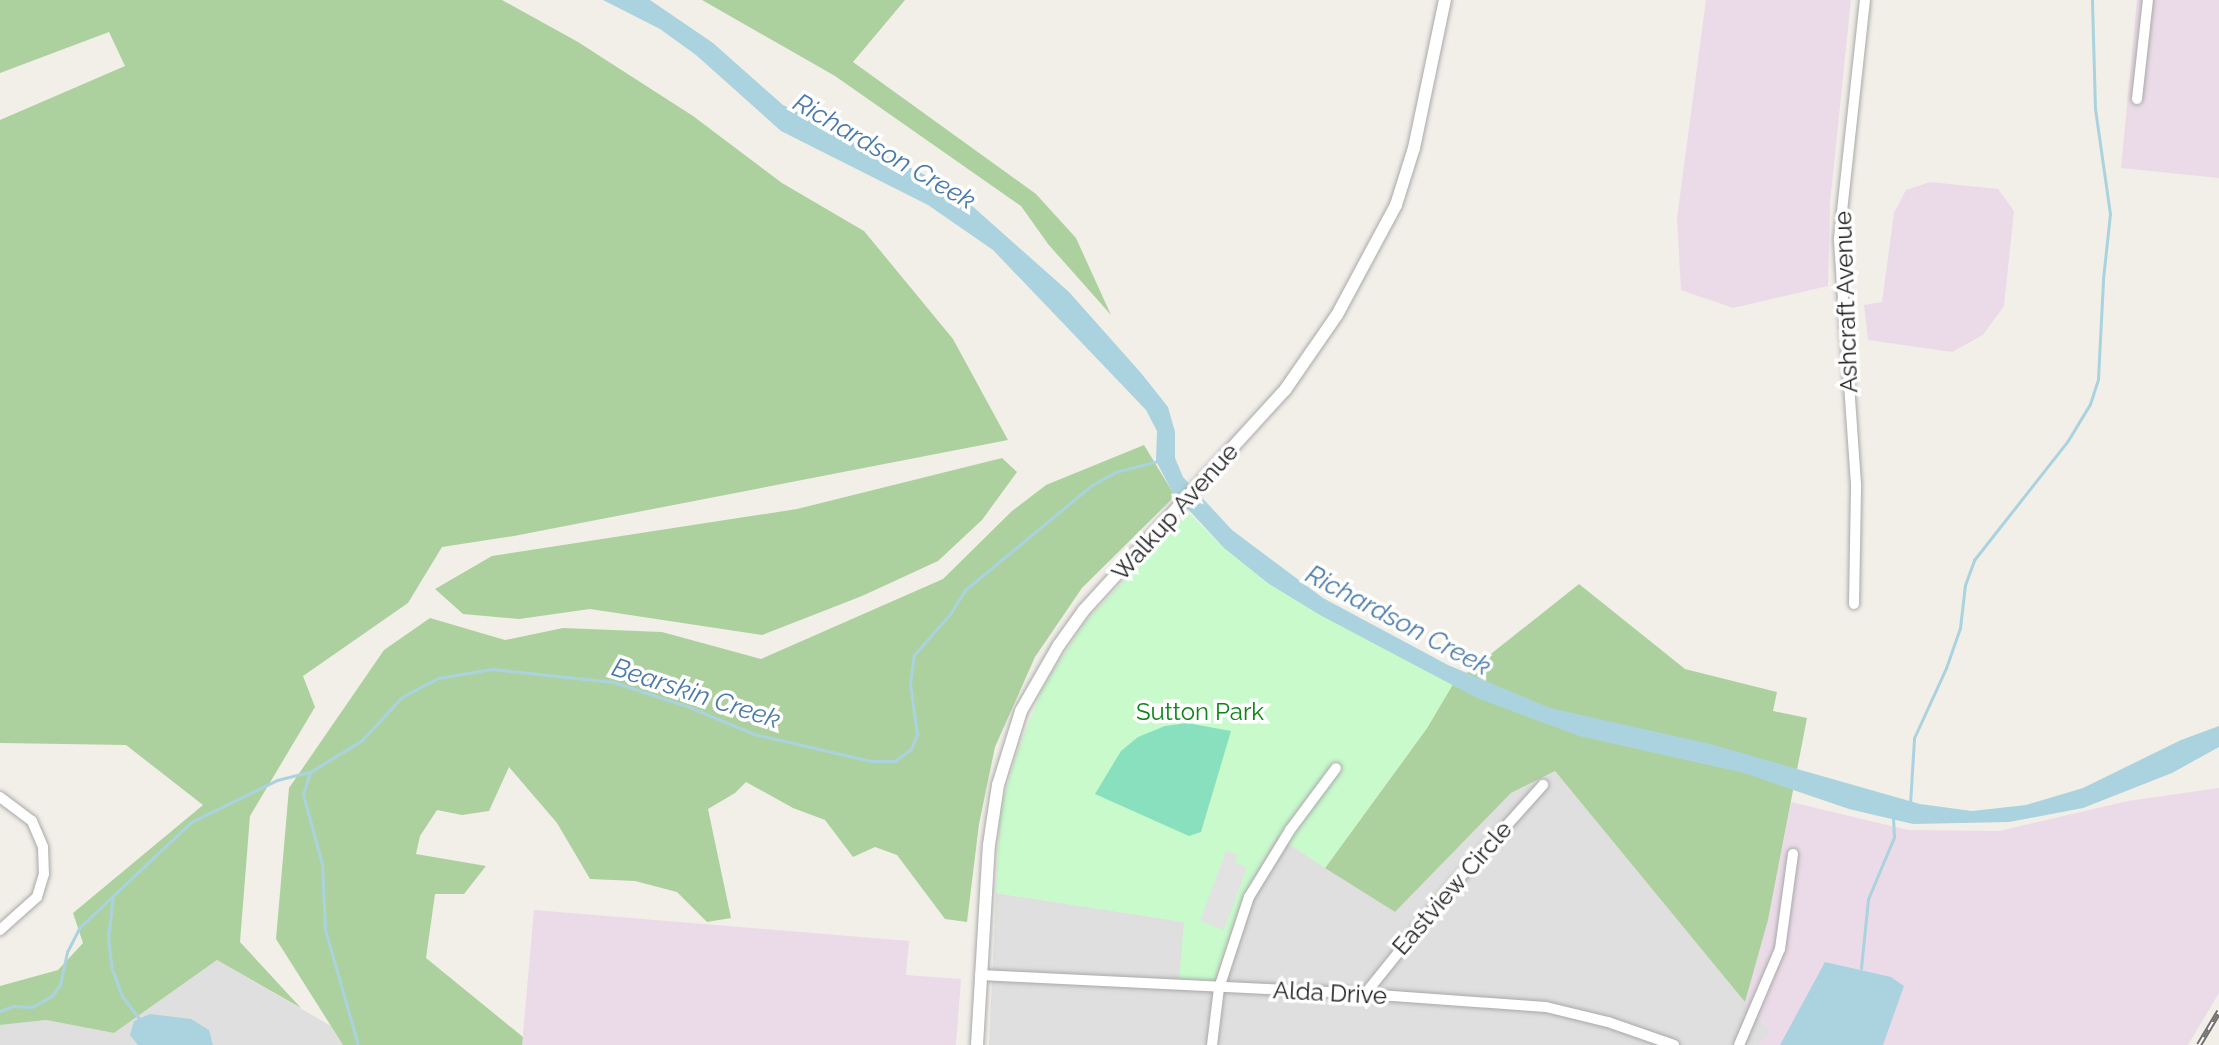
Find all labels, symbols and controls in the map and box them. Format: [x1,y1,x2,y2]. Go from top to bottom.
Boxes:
water label: Richardson Creek [787,87,981,217]
street label: Ashcraft Avenue [1828,210,1864,394]
street label: Walkup Avenue [1106,437,1244,587]
water label: Richardson Creek [1300,559,1496,683]
water label: Bearskin Creek [608,652,784,736]
park label: Sutton Park [1136,698,1264,726]
street label: Eastview Circle [1386,815,1518,961]
street label: Alda Drive [1272,976,1388,1010]

